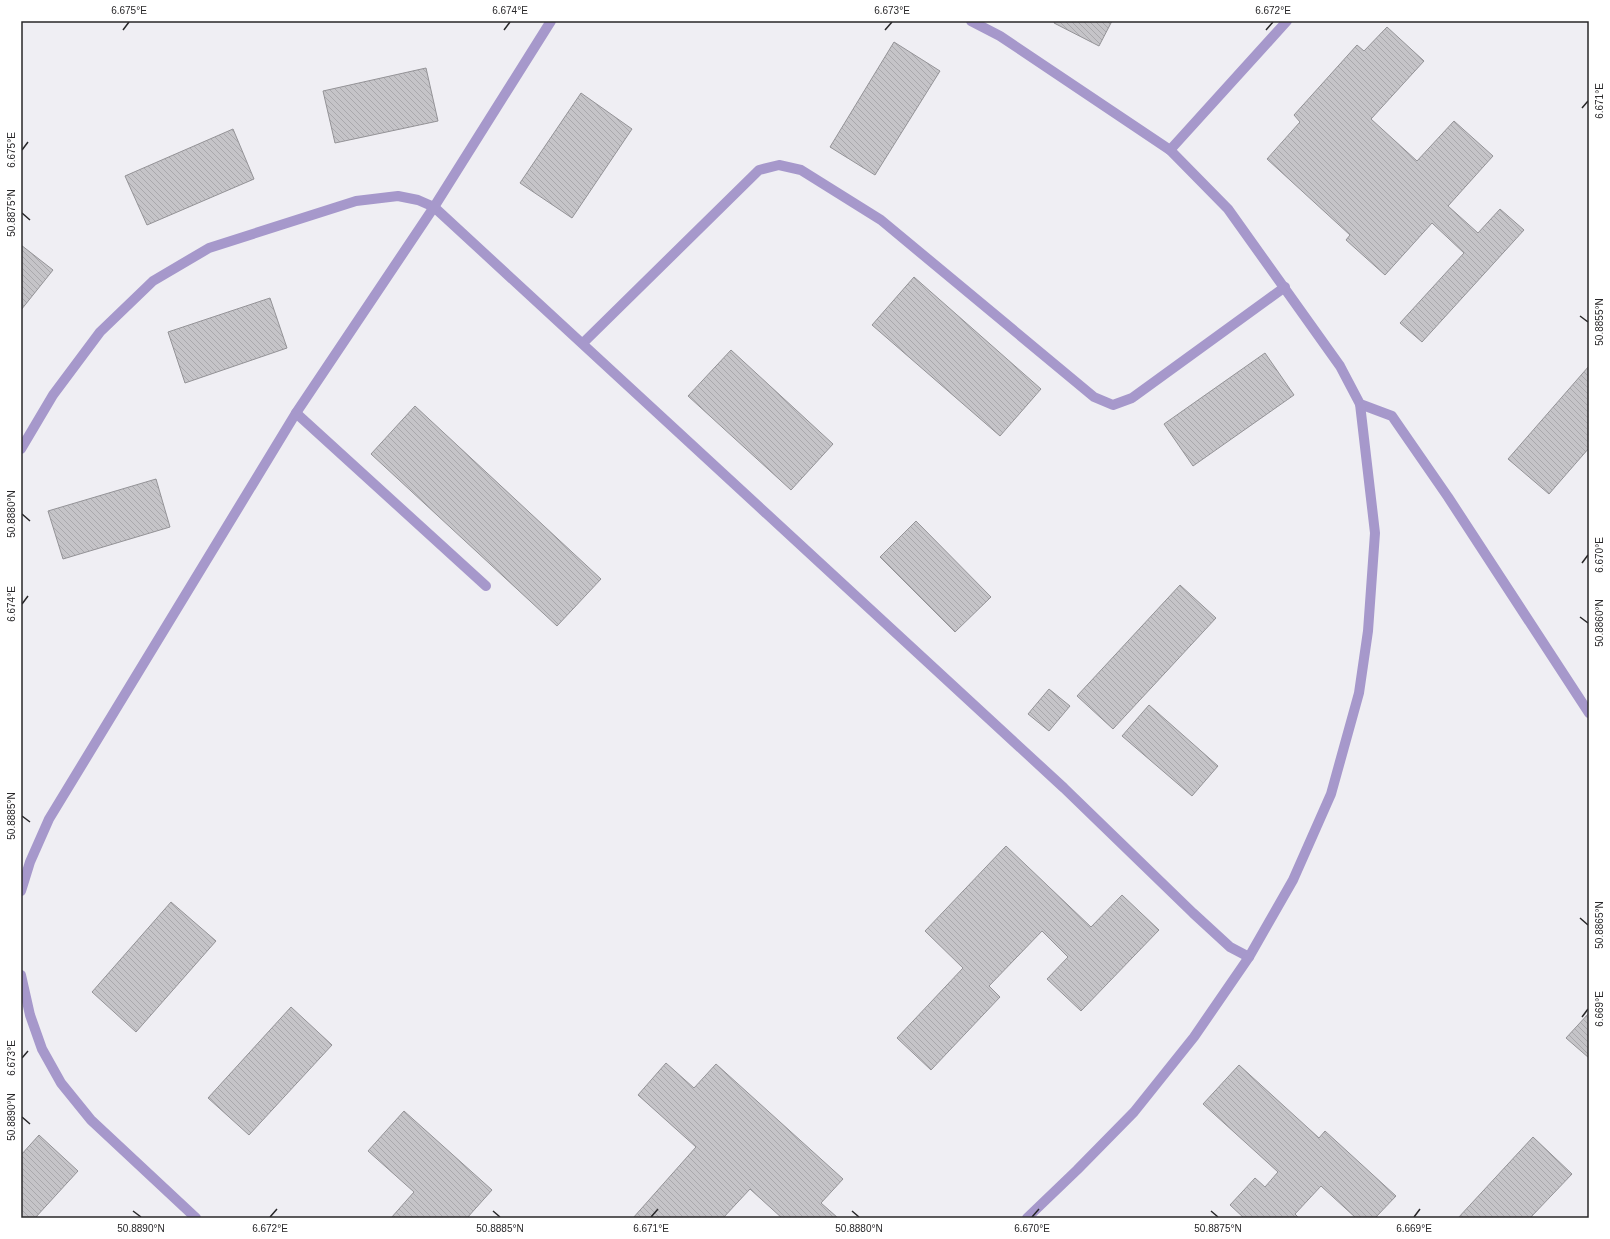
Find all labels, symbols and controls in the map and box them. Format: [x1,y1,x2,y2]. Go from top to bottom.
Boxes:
text: 6.675°E [111,5,147,16]
text: 6.674°E [492,5,528,16]
text: 6.673°E [874,5,910,16]
text: 6.672°E [1255,5,1291,16]
text: 6.671°E [1594,83,1605,119]
text: 6.675°E [6,132,17,168]
text: 50.8875°N [6,189,17,237]
text: 50.8855°N [1594,298,1605,346]
text: 50.8880°N [6,490,17,538]
text: 6.670°E [1594,537,1605,573]
text: 6.674°E [6,586,17,622]
text: 50.8860°N [1594,599,1605,647]
text: 50.8885°N [6,792,17,840]
text: 50.8865°N [1594,901,1605,949]
text: 6.669°E [1594,991,1605,1027]
text: 6.673°E [6,1040,17,1076]
text: 50.8890°N [6,1093,17,1141]
text: 50.8890°N [117,1223,165,1234]
text: 6.672°E [252,1223,288,1234]
text: 50.8885°N [476,1223,524,1234]
text: 6.671°E [633,1223,669,1234]
text: 50.8880°N [835,1223,883,1234]
text: 6.670°E [1014,1223,1050,1234]
text: 50.8875°N [1194,1223,1242,1234]
text: 6.669°E [1396,1223,1432,1234]

